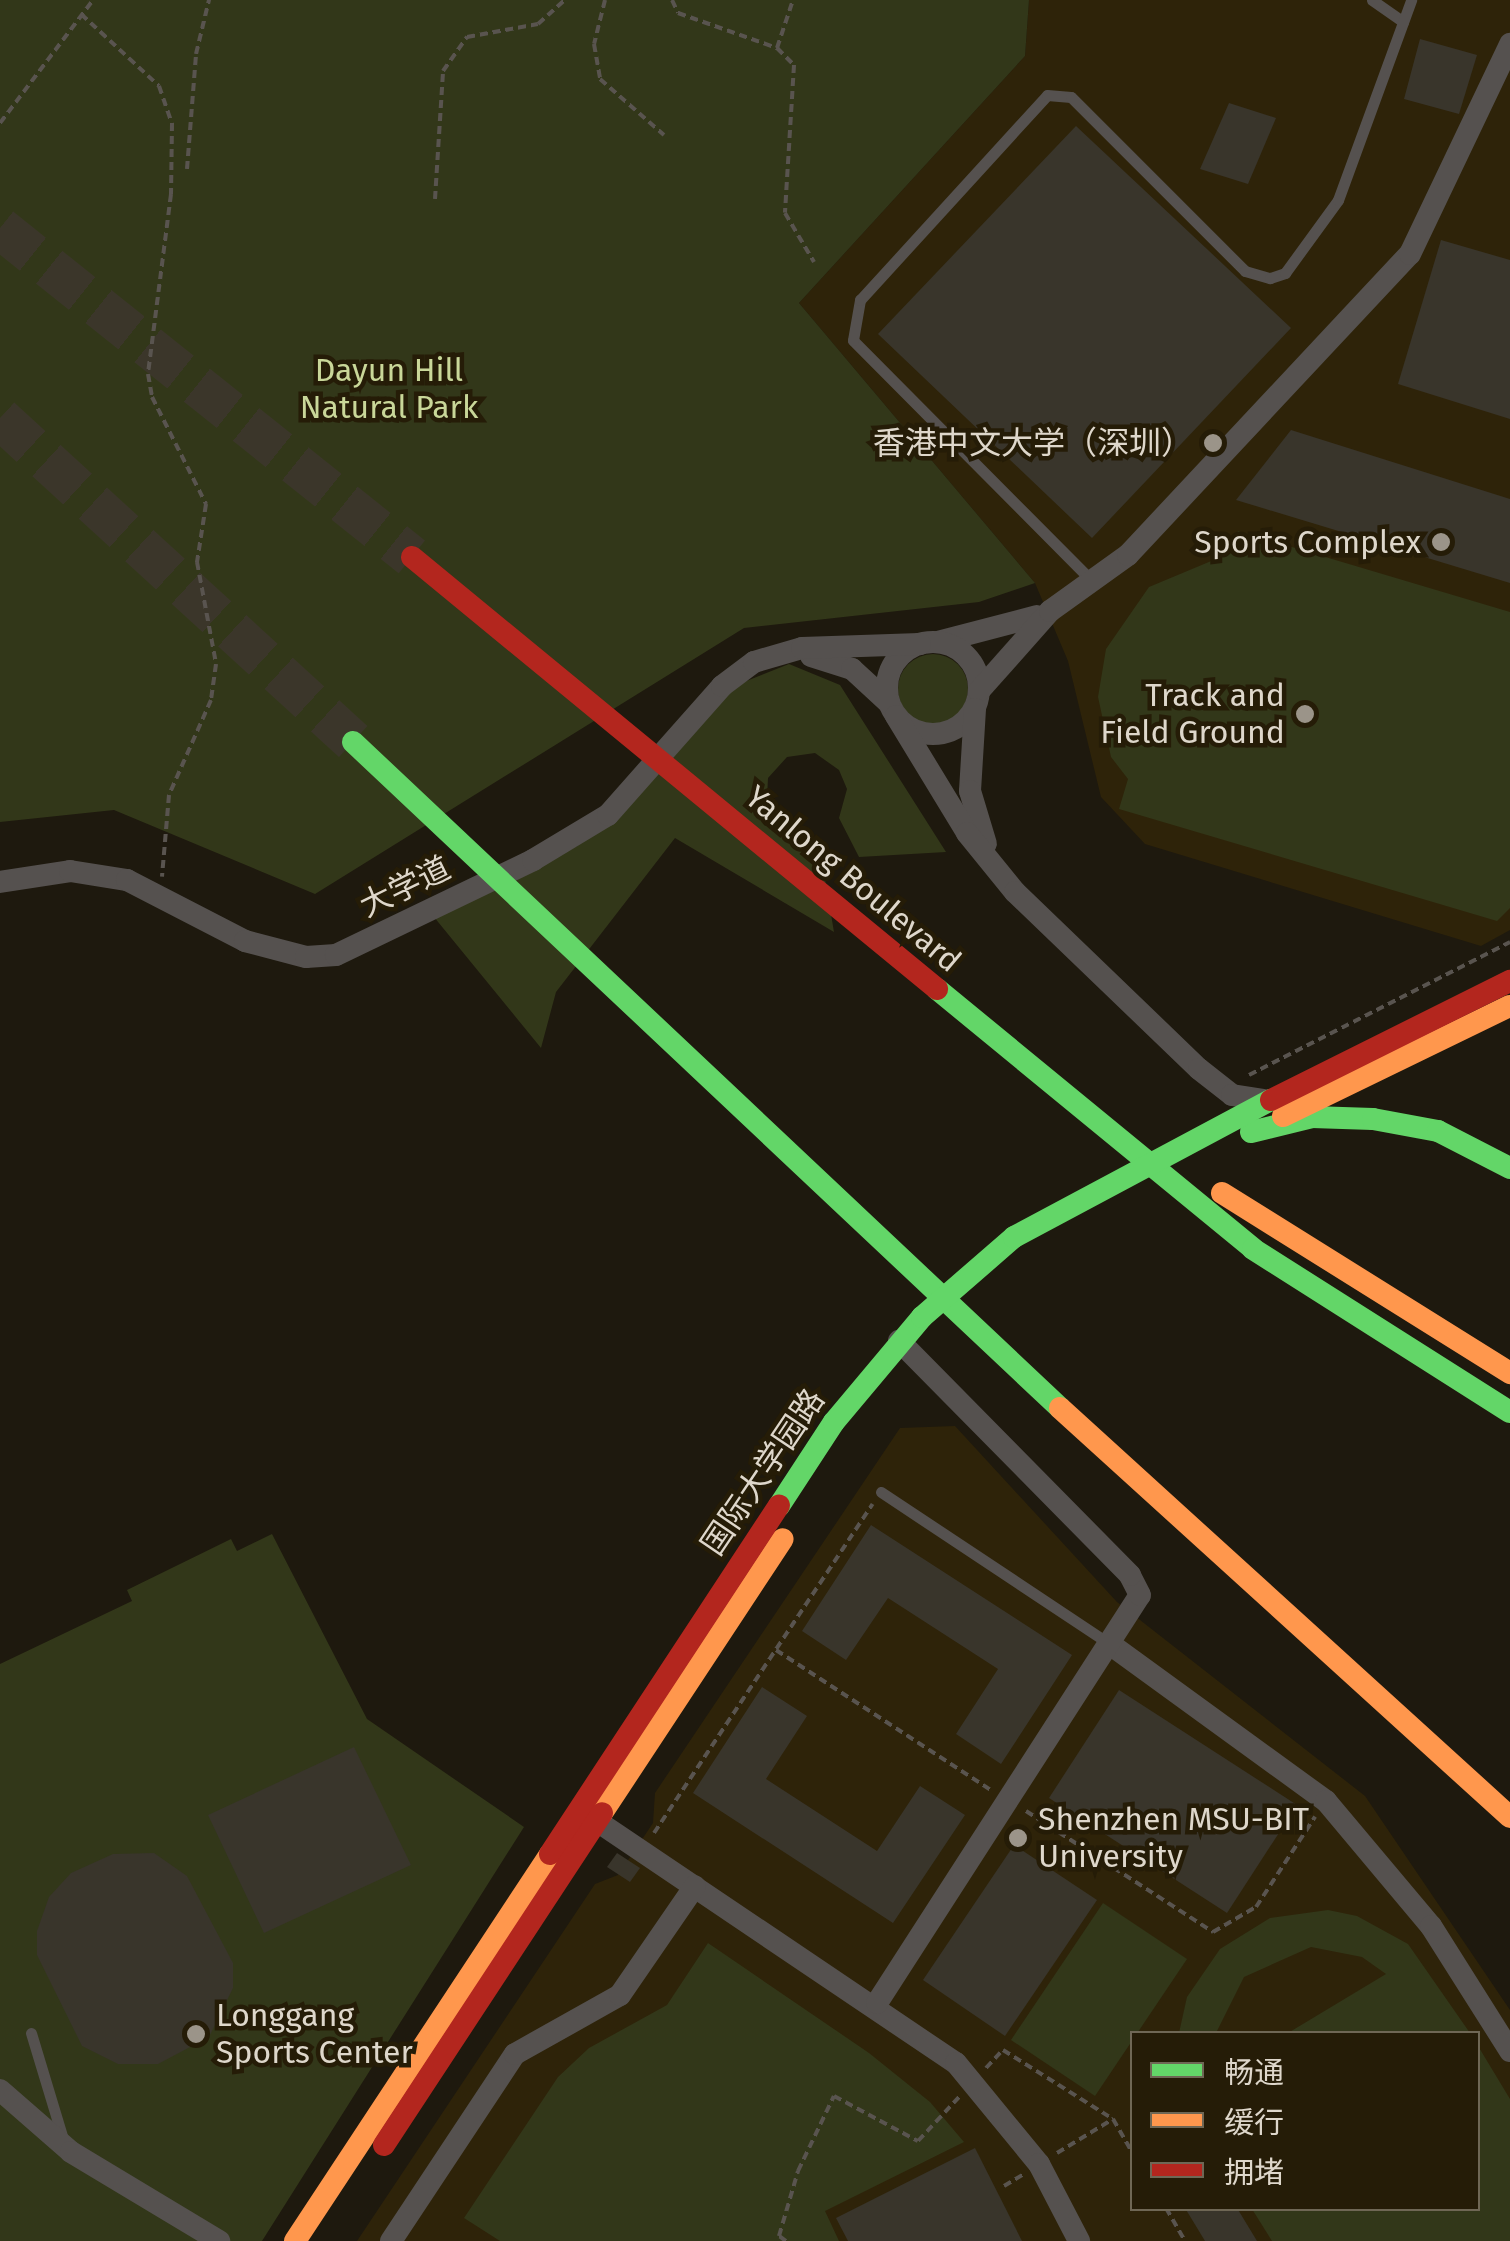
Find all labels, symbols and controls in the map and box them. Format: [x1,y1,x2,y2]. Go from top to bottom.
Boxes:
park label: Dayun Hill Natural Park [300,352,478,427]
place label: 香港中文大学（深圳） [873,424,1193,462]
marker: 香港中文大学（深圳） [1202,432,1224,454]
place label: Sports Complex [1194,523,1421,561]
marker: Sports Complex [1430,531,1452,553]
place label: Track and Field Ground [1100,677,1285,752]
marker: Track and Field Ground [1294,703,1316,725]
street label: Yanlong Boulevard [737,778,969,980]
street label: 大学道 [353,849,457,925]
street label: 国际大学园路 [693,1382,833,1562]
place label: Shenzhen MSU-BIT University [1038,1801,1309,1876]
marker: Shenzhen MSU-BIT University [1007,1827,1029,1849]
place label: Longgang Sports Center [216,1997,413,2072]
marker: Longgang Sports Center [185,2023,207,2045]
legend [1130,2031,1480,2211]
text: 畅通 [1224,2055,1284,2091]
text: 缓行 [1224,2105,1284,2141]
text: 拥堵 [1224,2155,1284,2191]

